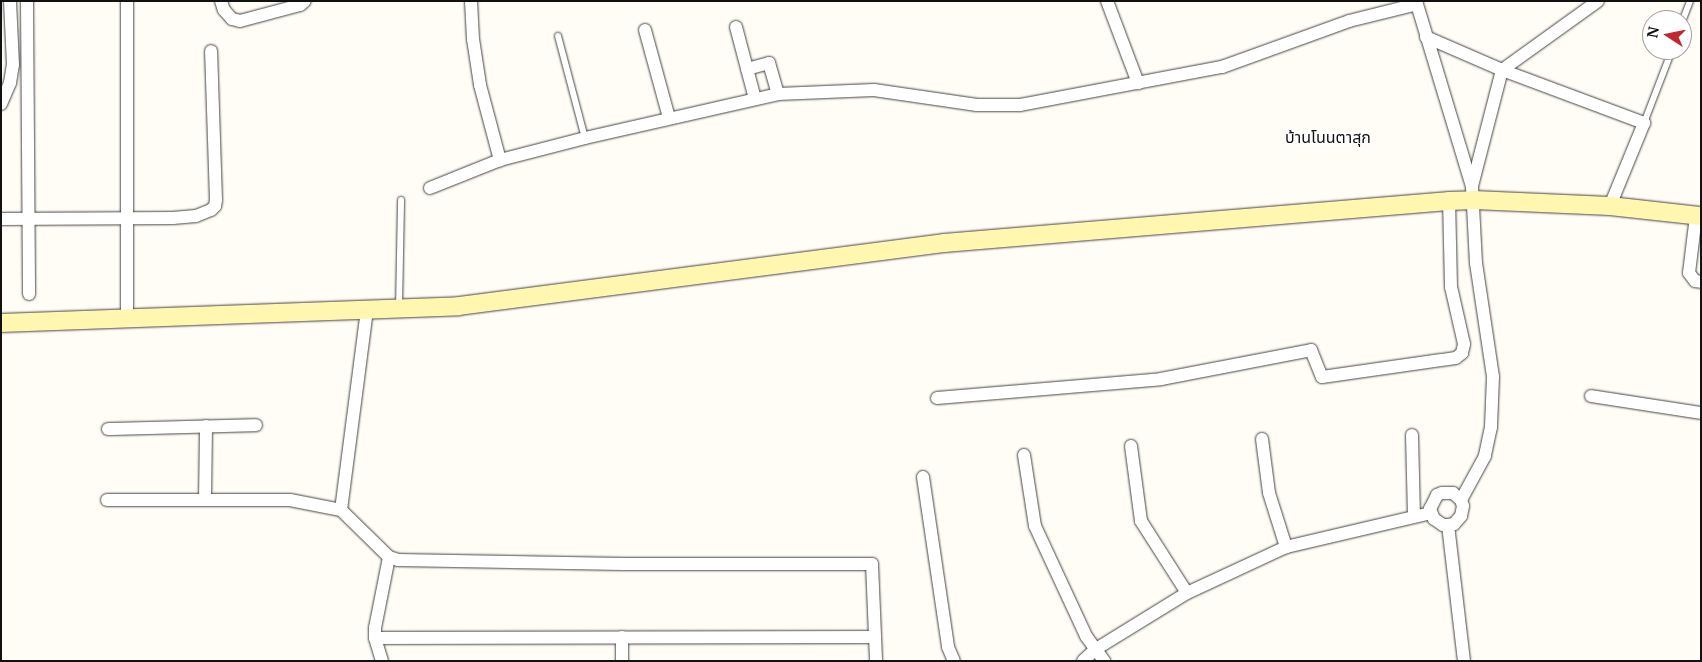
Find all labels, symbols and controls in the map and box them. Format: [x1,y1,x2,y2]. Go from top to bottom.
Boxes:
north arrow [1642,10,1692,60]
text: N [1643,25,1663,39]
district label: บ้านโนนตาสุก [1285,127,1371,147]

